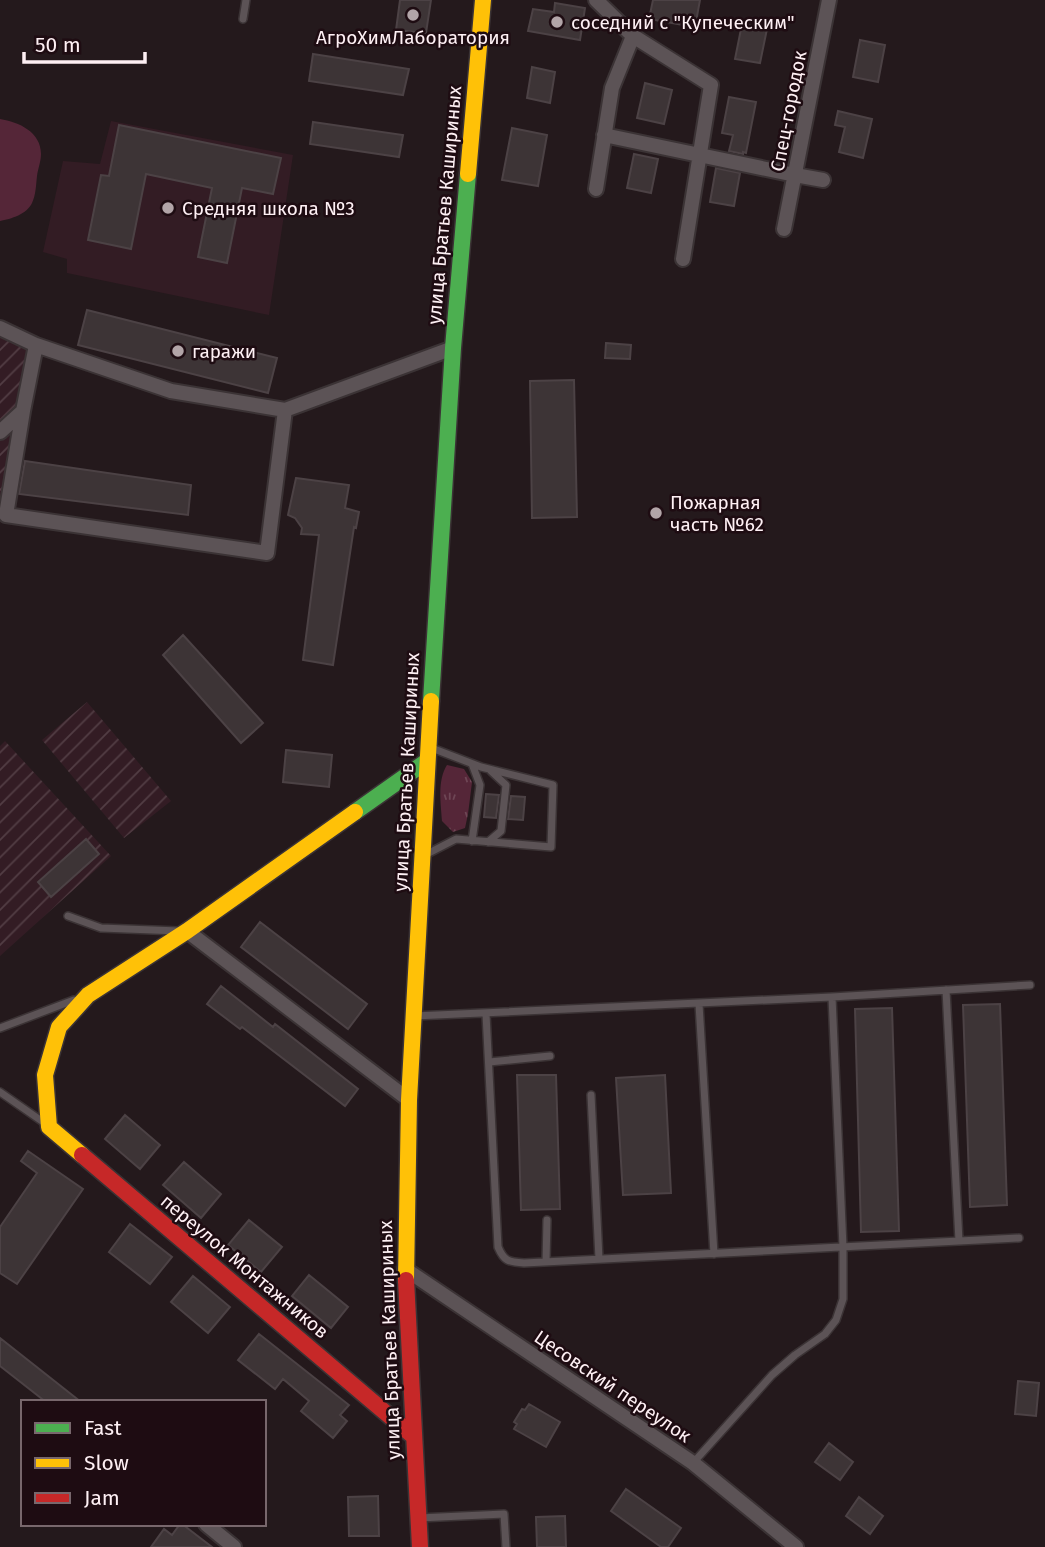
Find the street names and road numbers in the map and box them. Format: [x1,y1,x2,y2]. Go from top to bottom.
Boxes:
street label: Спец-городок [765,49,812,174]
street label: улица Братьев Кашириных [423,84,466,325]
street label: улица Братьев Кашириных [389,651,424,892]
street label: переулок Монтажников [156,1189,333,1343]
street label: улица Братьев Кашириных [374,1219,405,1460]
street label: Цесовский переулок [530,1325,696,1448]

